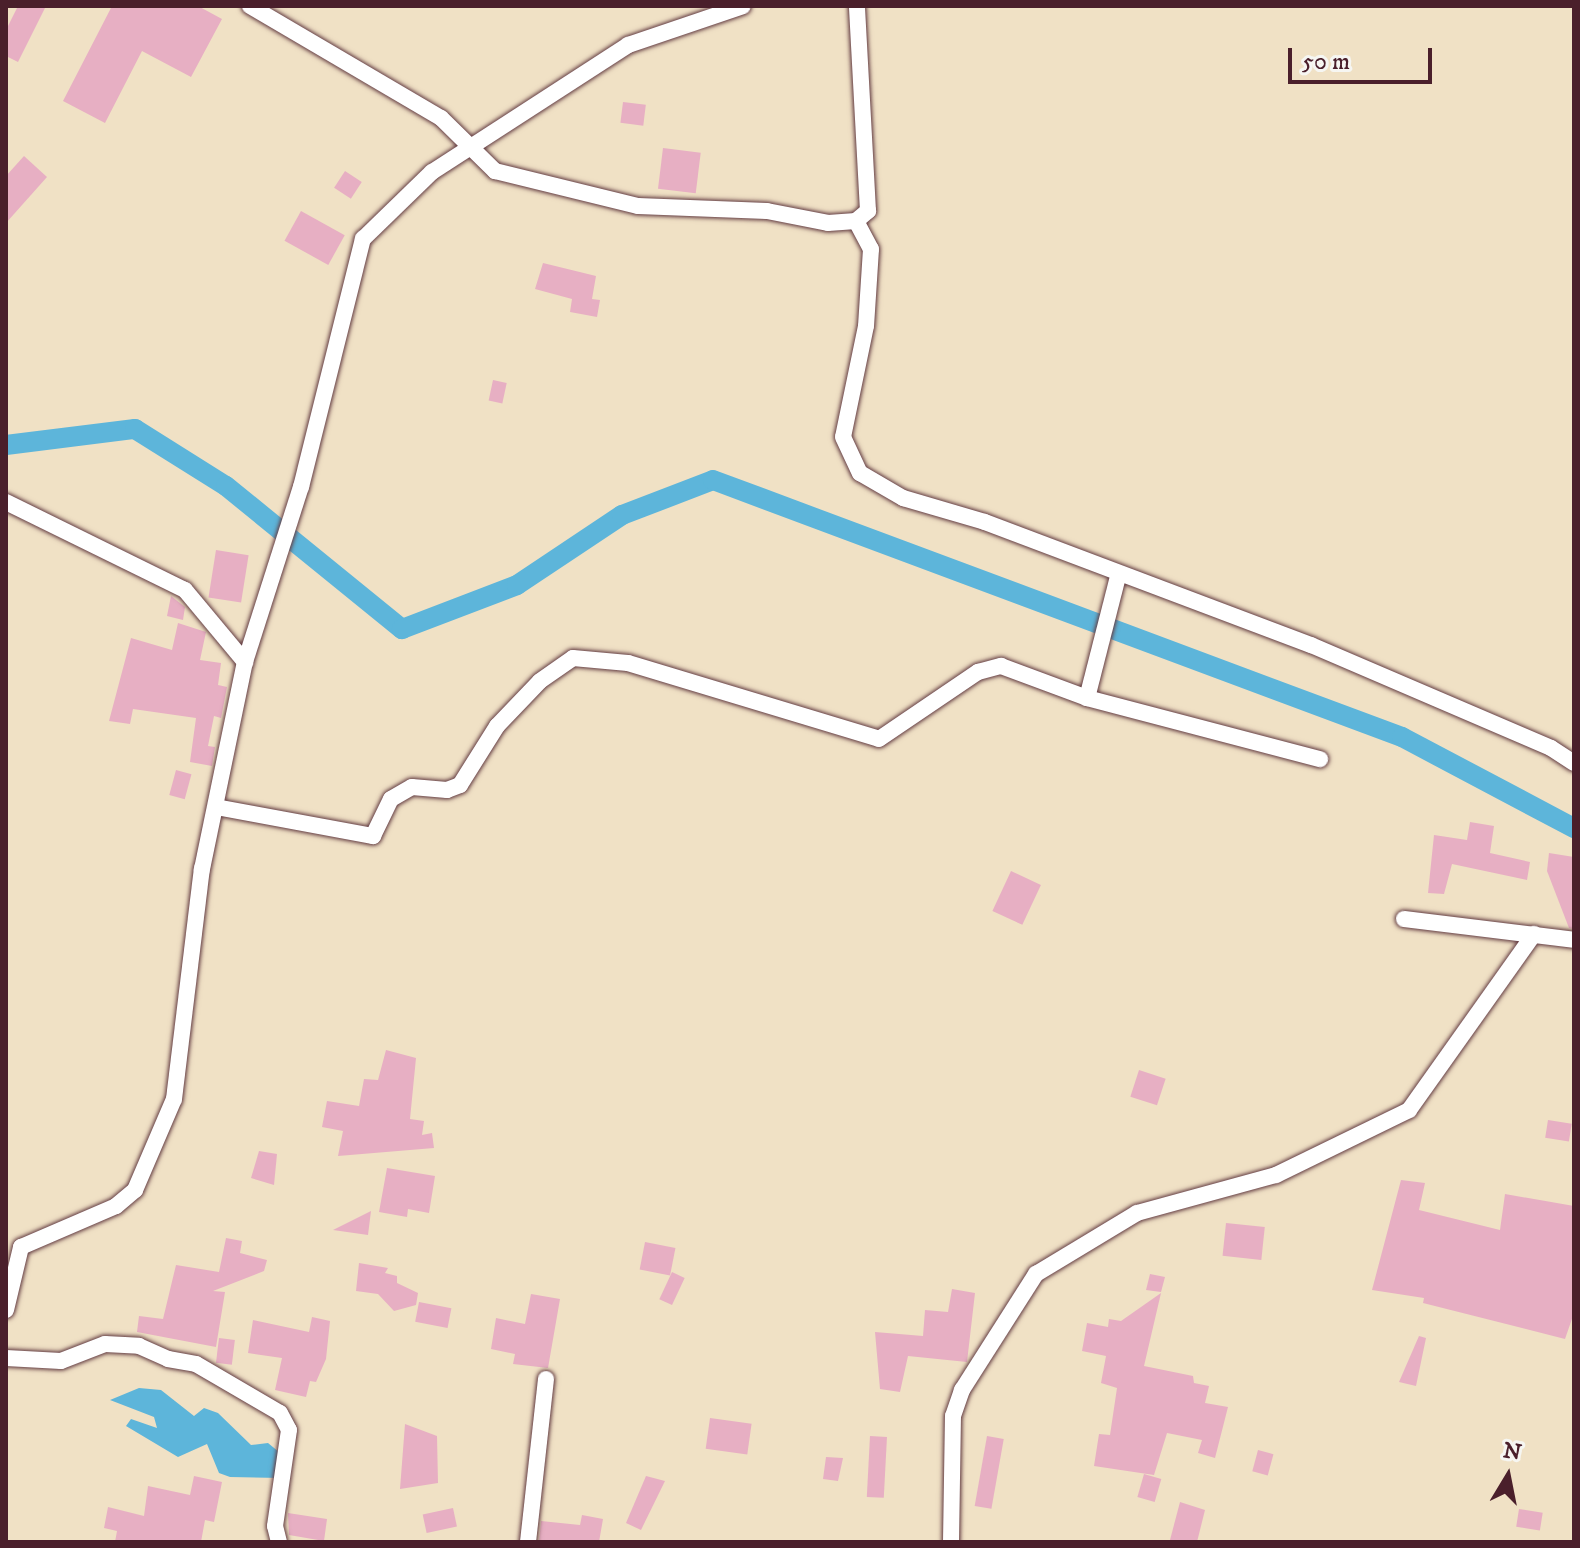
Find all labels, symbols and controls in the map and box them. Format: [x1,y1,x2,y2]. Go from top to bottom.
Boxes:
scale bar [1292,32,1436,82]
text: 50 m [1302,47,1350,77]
north arrow [1468,1436,1548,1516]
text: N [1501,1437,1523,1467]

